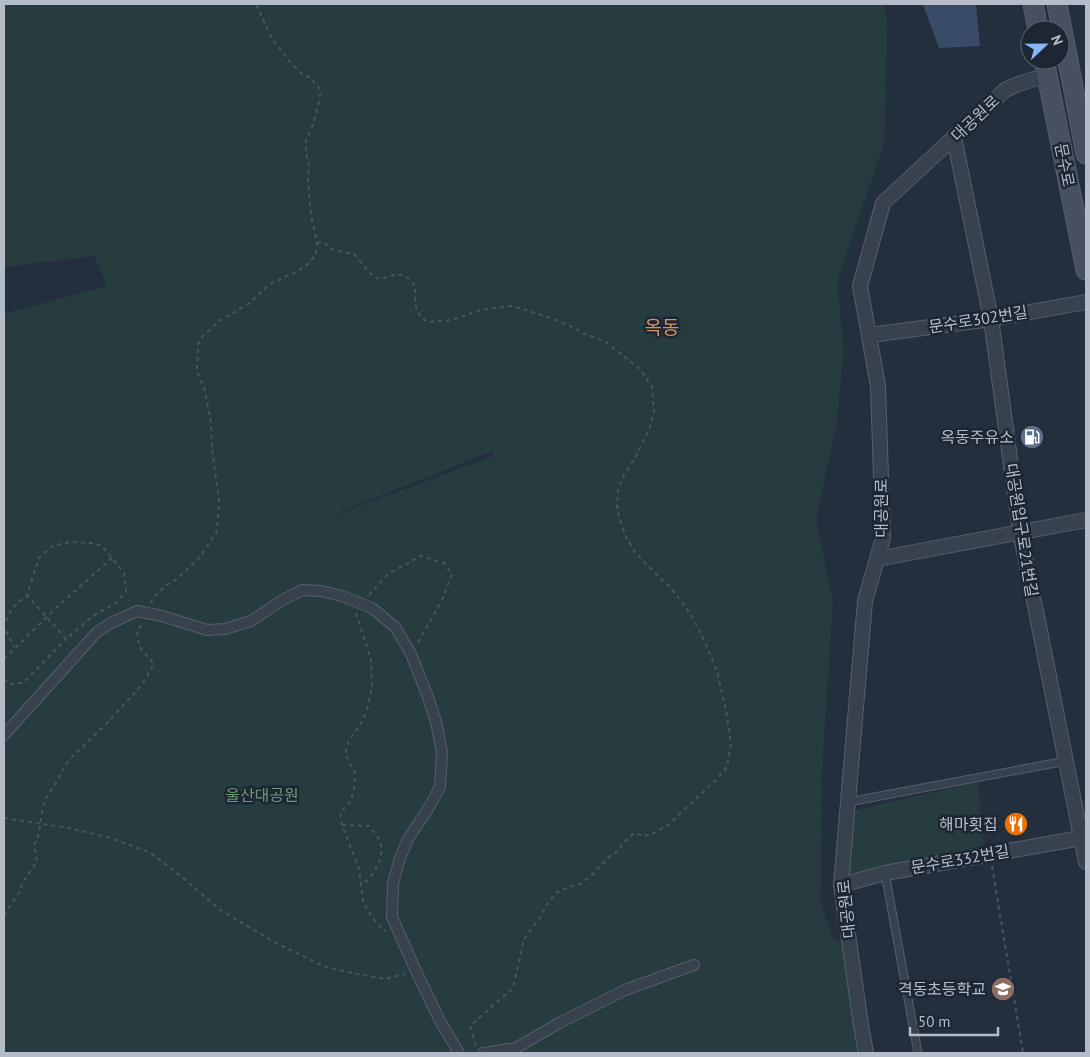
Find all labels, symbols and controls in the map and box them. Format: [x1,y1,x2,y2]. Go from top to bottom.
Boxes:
north arrow [1020,20,1070,70]
text: N [1047,32,1067,48]
street label: 대공원로 [947,90,1004,145]
street label: 문수로 [1051,141,1079,189]
street label: 문수로302번길 [927,301,1029,337]
district label: 옥동 [645,315,679,339]
fuel station icon: 옥동주유소 [1019,424,1045,450]
place label: 옥동주유소 [940,427,1014,447]
street label: 대공원입구로21번길 [1002,462,1042,598]
street label: 대공원로 [871,478,891,537]
park label: 울산대공원 [225,785,299,805]
restaurant icon: 해마횟집 [1003,811,1029,837]
place label: 해마횟집 [939,814,998,834]
street label: 문수로332번길 [909,840,1011,878]
street label: 대공원로 [833,878,859,939]
school or university icon: 격동초등학교 [990,976,1016,1002]
place label: 격동초등학교 [898,979,986,999]
scale bar [910,1004,998,1036]
text: 50 m [918,1012,951,1031]

